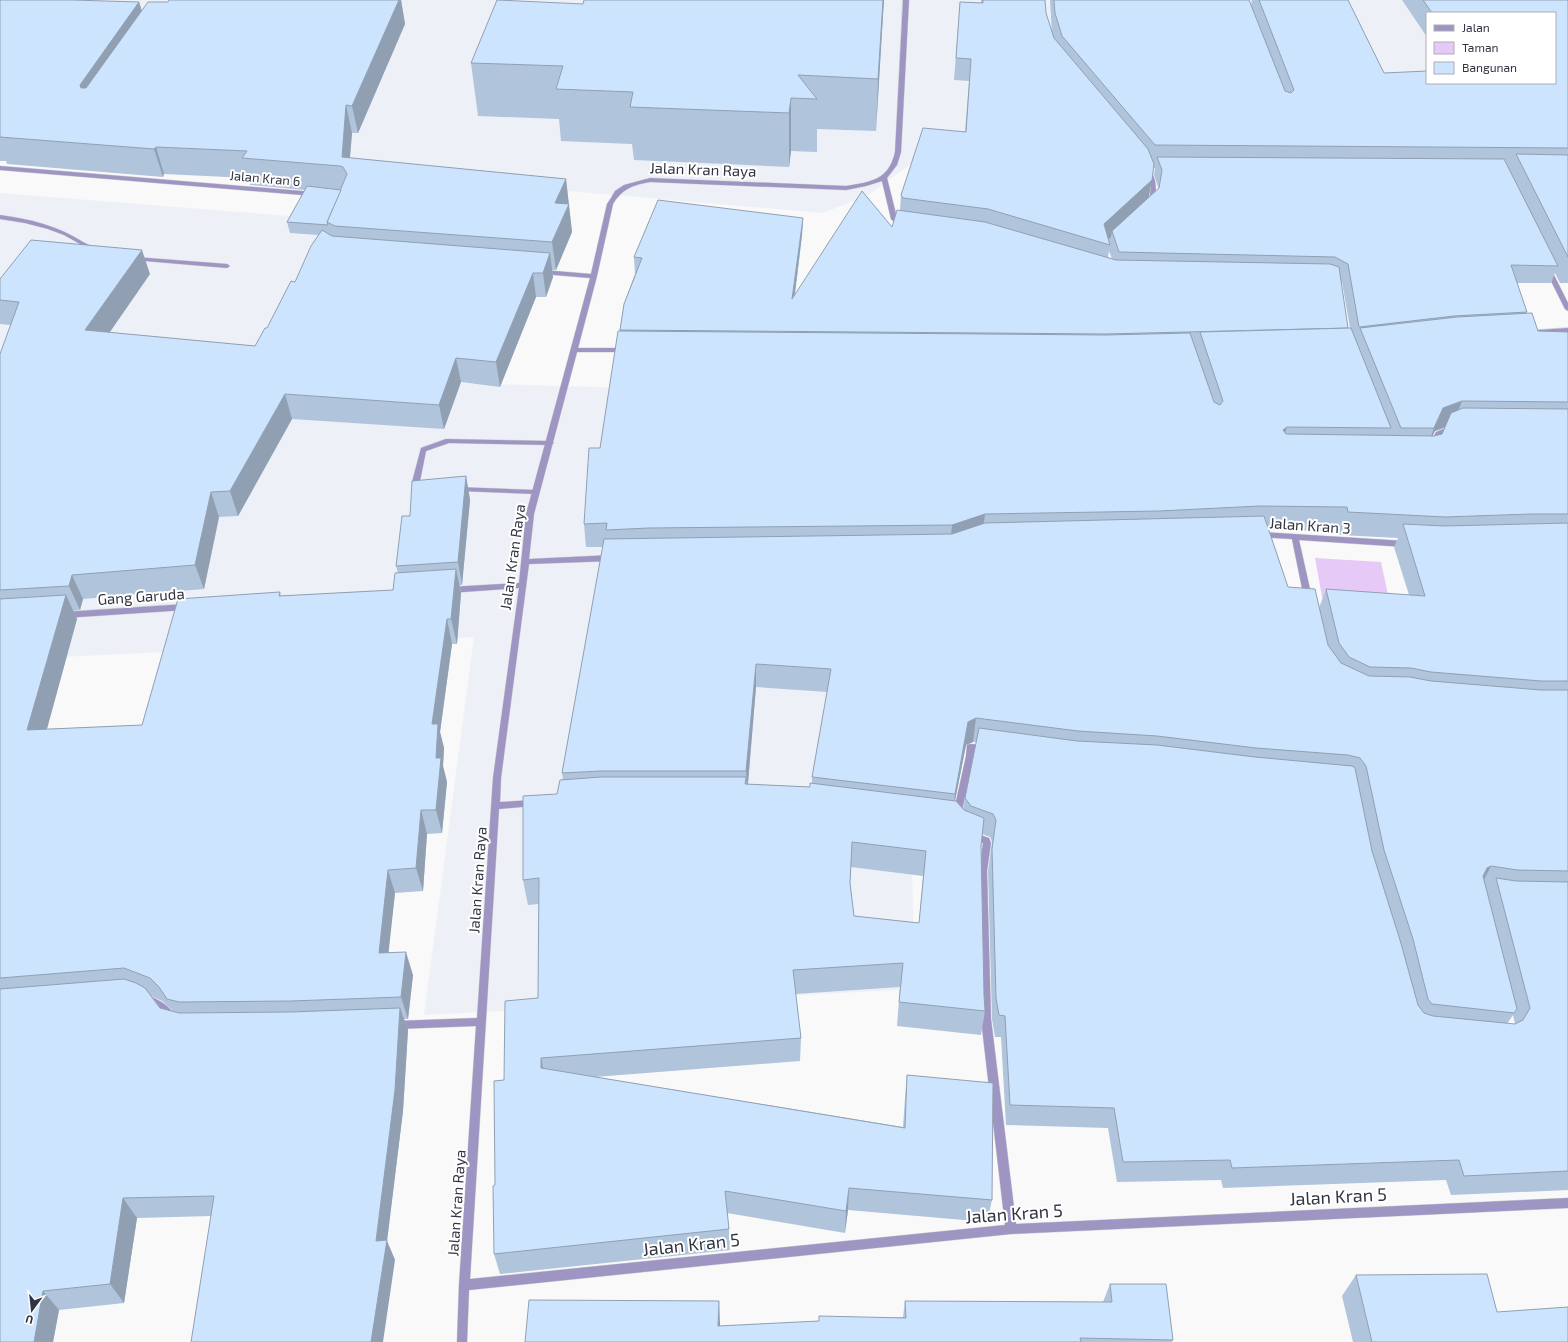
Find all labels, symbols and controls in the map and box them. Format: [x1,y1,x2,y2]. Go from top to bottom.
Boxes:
legend [1426,12,1556,84]
text: Jalan [1462,20,1490,34]
text: Taman [1462,40,1499,54]
text: Bangunan [1462,60,1517,74]
street label: Jalan Kran Raya [649,158,757,180]
street label: Jalan Kran 6 [229,167,301,189]
street label: Jalan Kran Raya [496,503,528,611]
street label: Jalan Kran 3 [1269,513,1351,537]
street label: Gang Garuda [97,584,185,608]
street label: Jalan Kran Raya [464,826,490,934]
street label: Jalan Kran Raya [443,1149,469,1257]
street label: Jalan Kran 5 [1289,1182,1387,1210]
street label: Jalan Kran 5 [965,1199,1063,1227]
street label: Jalan Kran 5 [641,1228,741,1260]
north arrow [12,1290,52,1330]
text: U [24,1313,35,1327]

